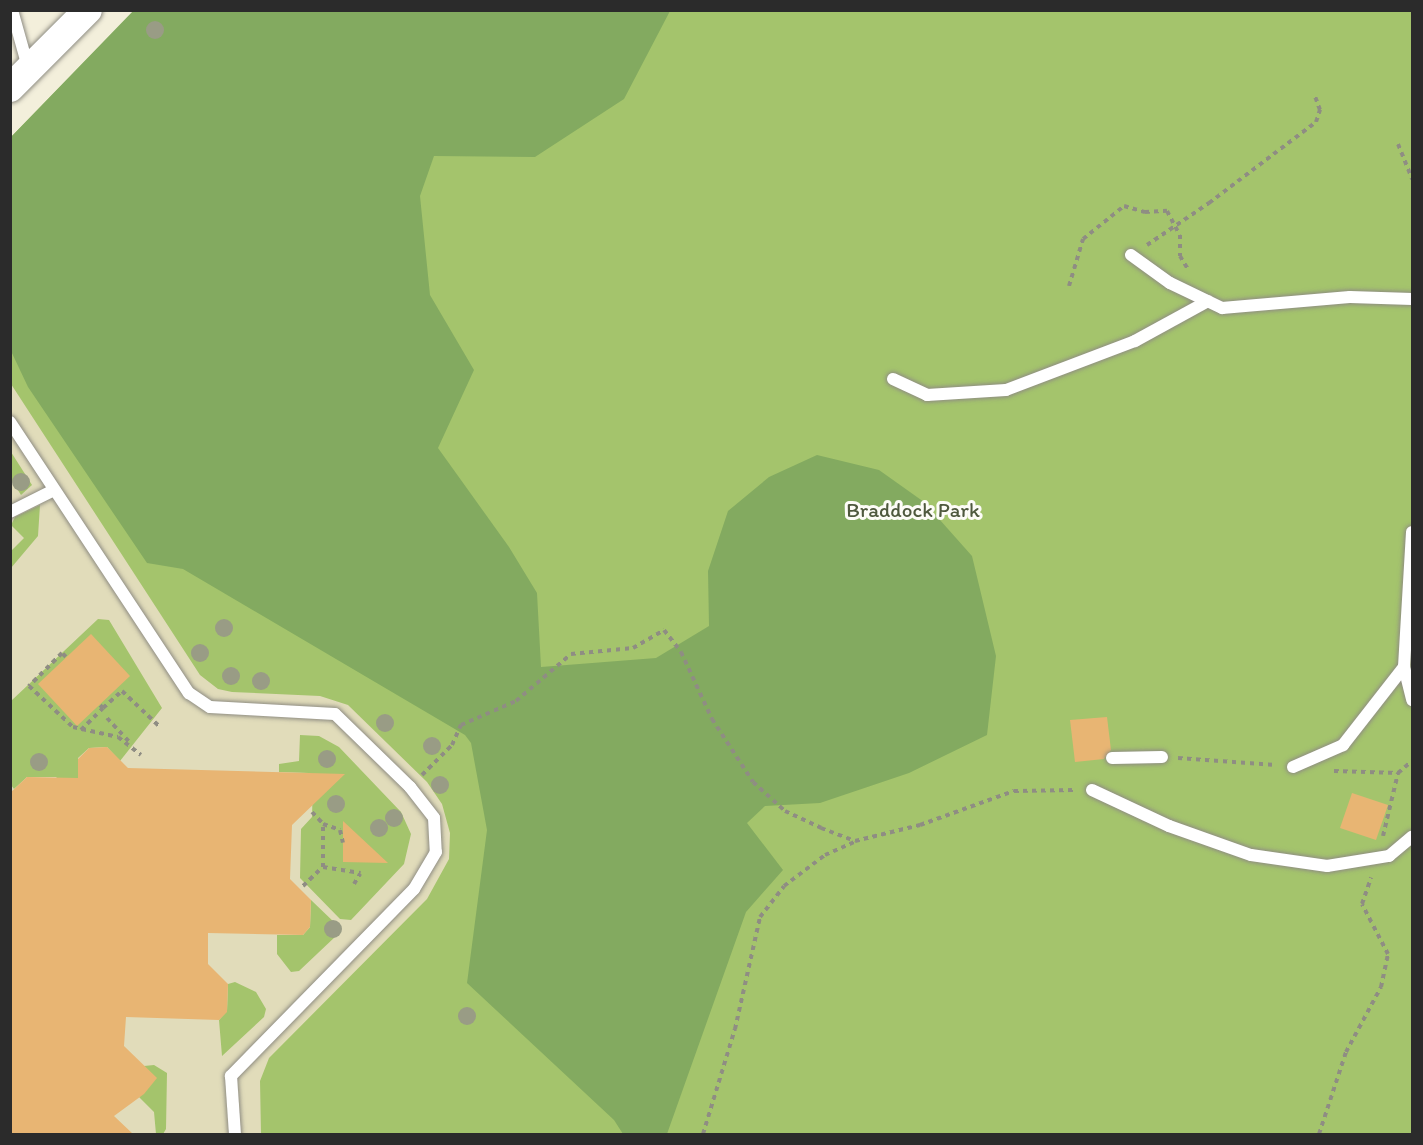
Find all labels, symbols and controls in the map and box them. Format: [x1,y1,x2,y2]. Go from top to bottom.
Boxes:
park label: Braddock Park [847,497,979,523]

